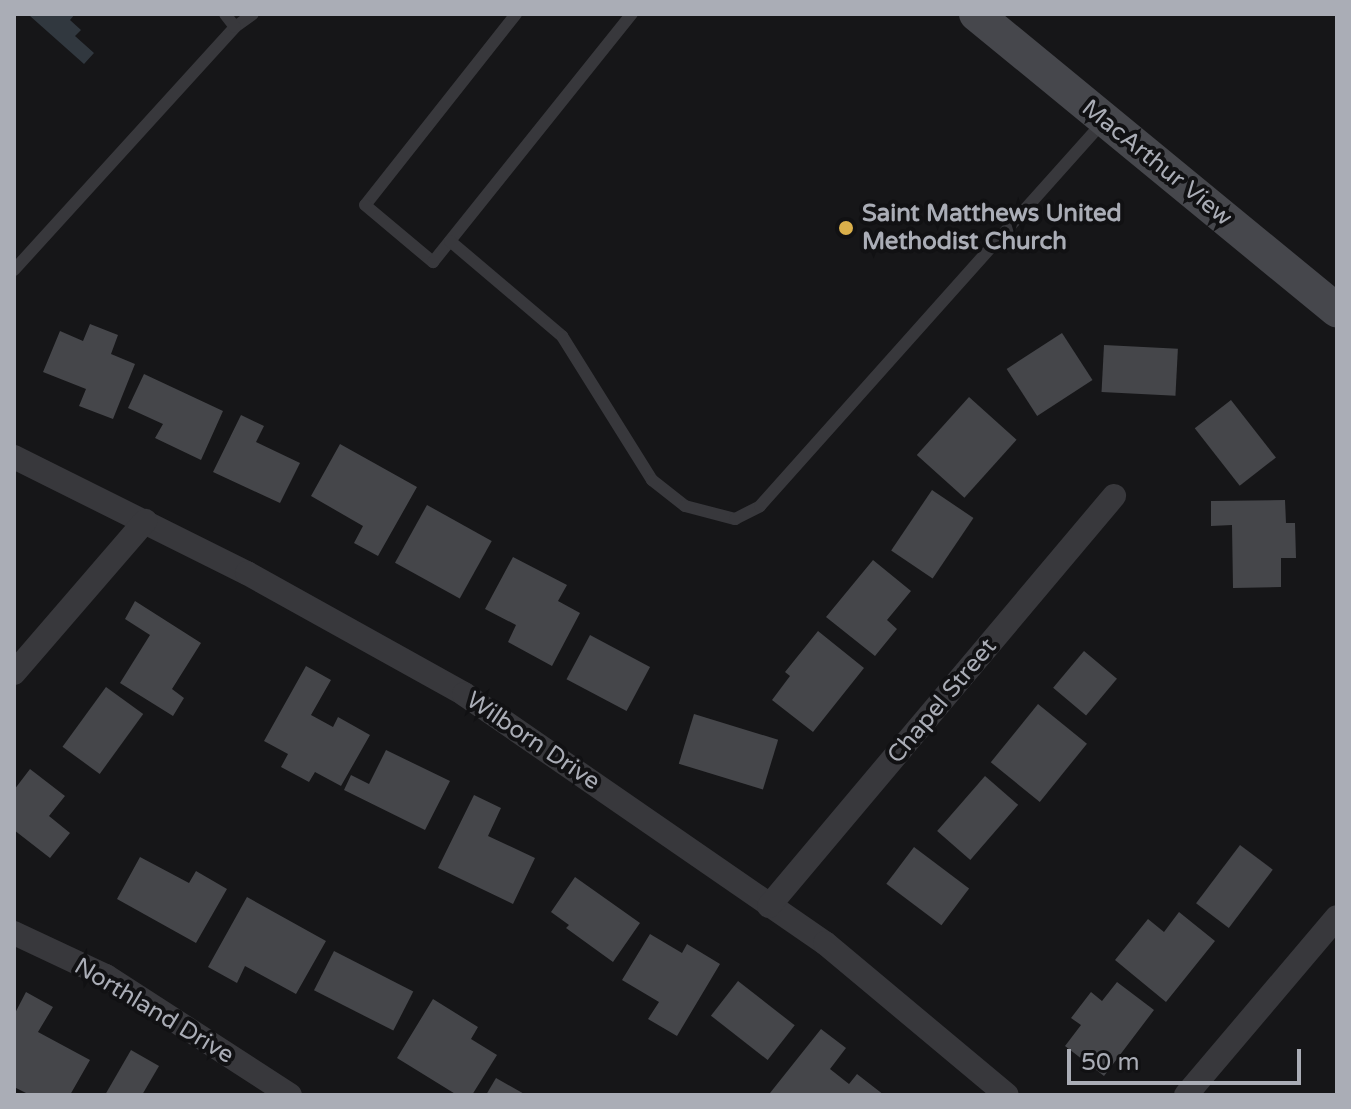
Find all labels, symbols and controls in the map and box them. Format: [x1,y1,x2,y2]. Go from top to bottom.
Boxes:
street label: MacArthur View [1076,94,1238,232]
place label: Saint Matthews United Methodist Church [862,200,1122,256]
marker: Saint Matthews United Methodist Church [837,219,855,237]
street label: Chapel Street [881,633,1003,769]
street label: Wilborn Drive [461,686,605,796]
street label: Northland Drive [69,952,239,1070]
scale bar [1071,1033,1305,1083]
text: 50 m [1081,1048,1139,1077]

